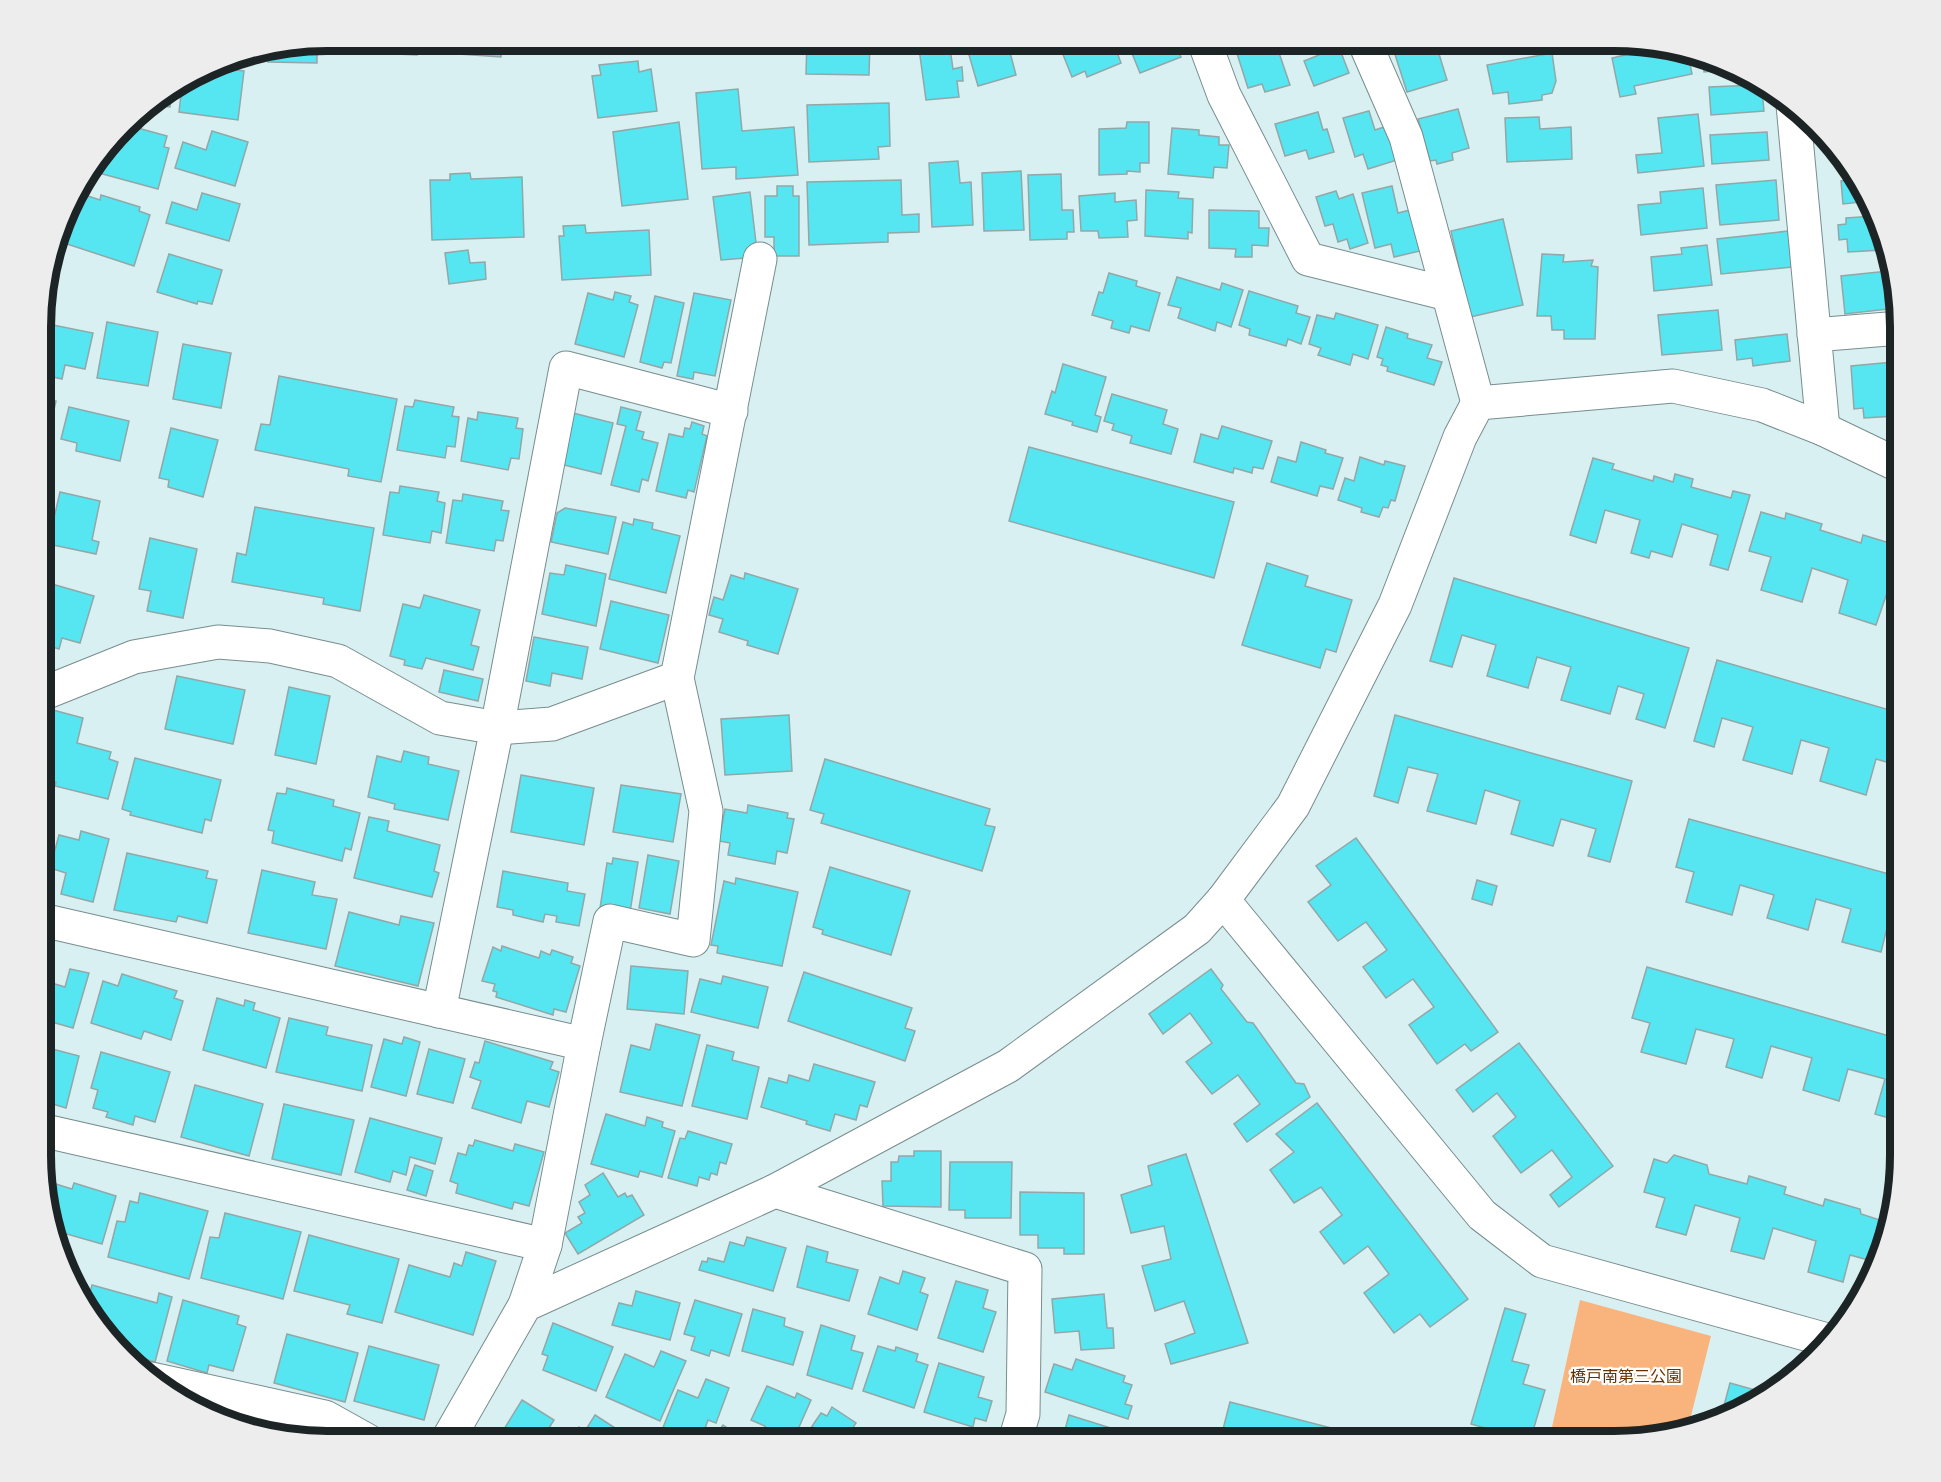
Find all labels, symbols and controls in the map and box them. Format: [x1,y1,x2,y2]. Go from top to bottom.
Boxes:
park label: 橋戸南第三公園 [1570,1367,1682,1385]

